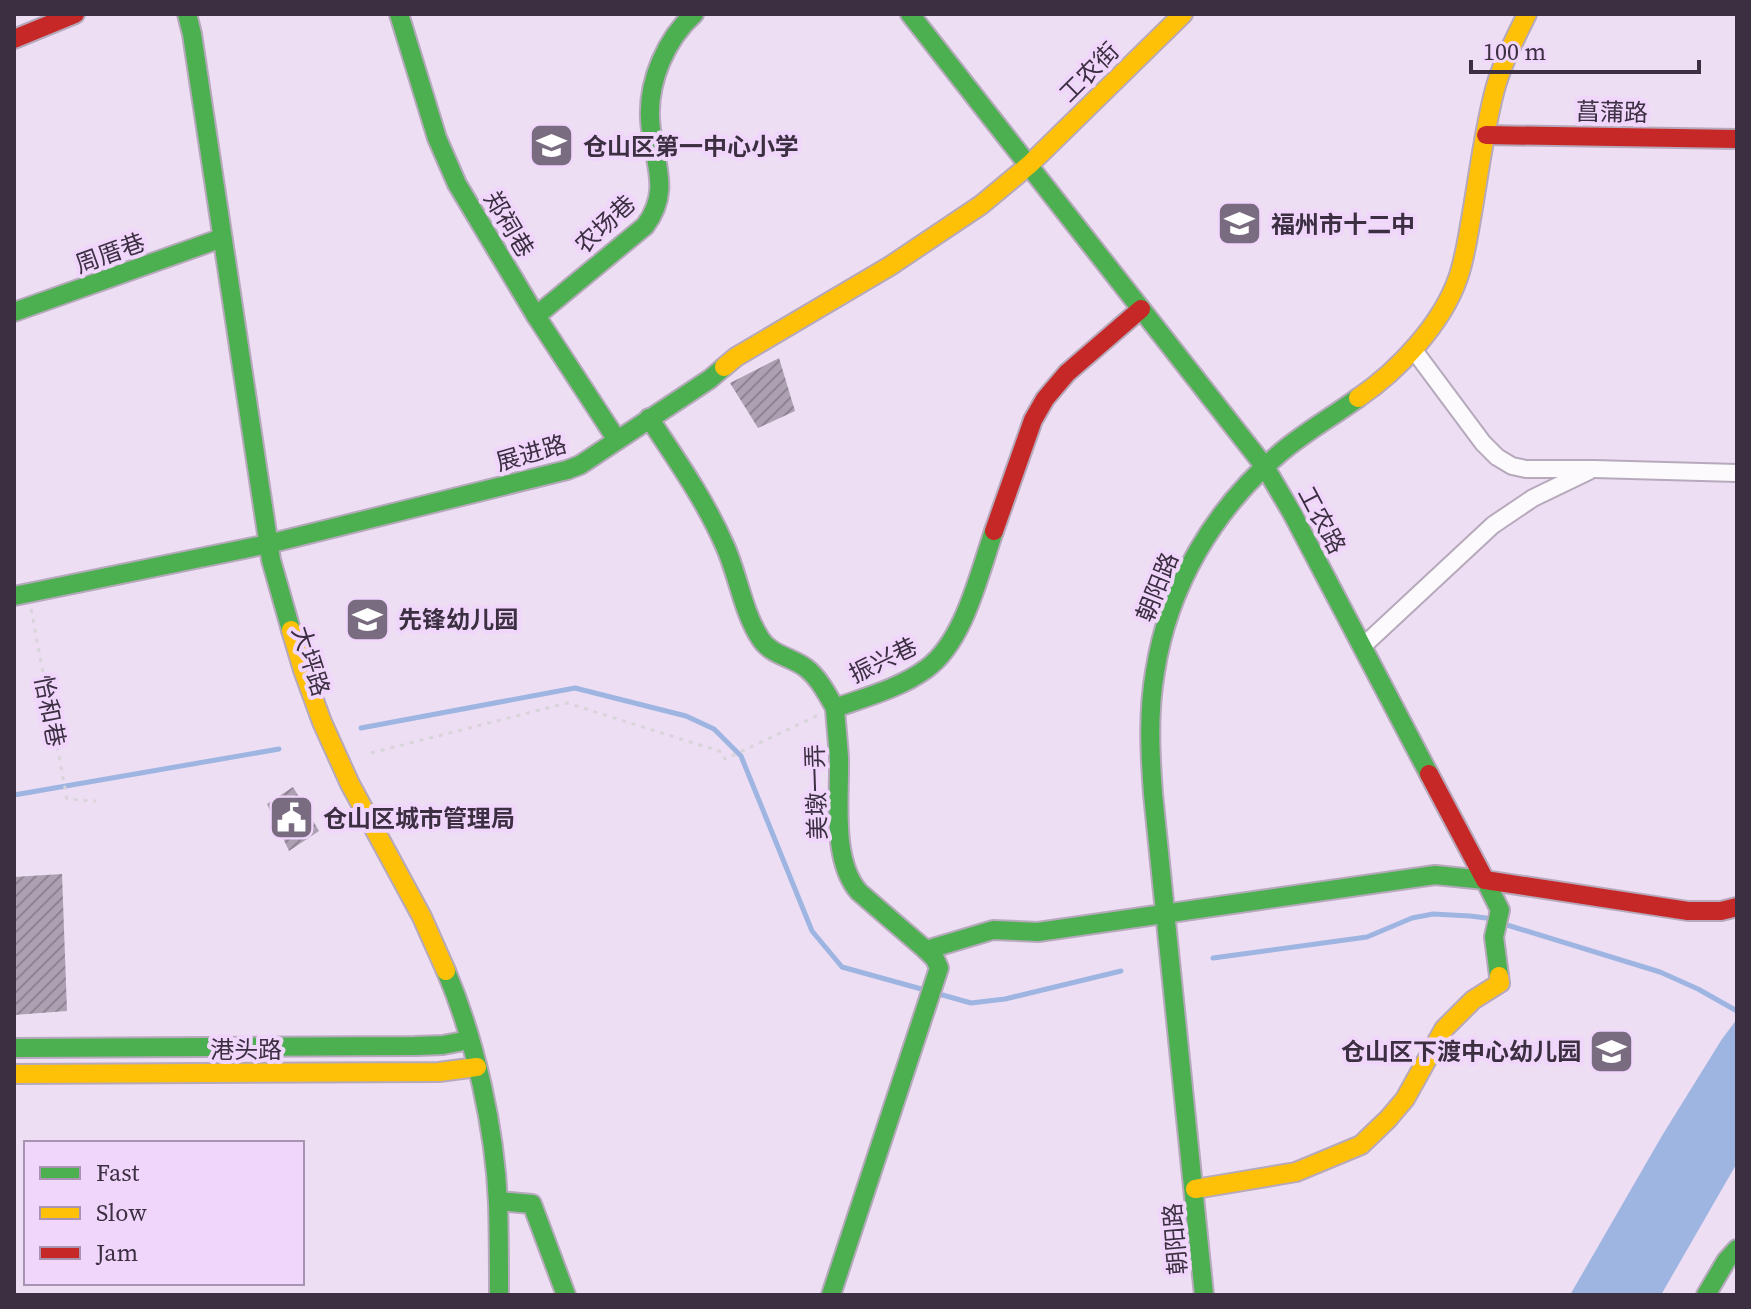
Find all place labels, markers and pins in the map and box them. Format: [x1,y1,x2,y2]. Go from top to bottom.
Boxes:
school or university icon: 仓山区第一中心小学 [528,122,576,170]
place label: 仓山区第一中心小学 [583,130,799,163]
school or university icon: 福州市十二中 [1216,200,1264,248]
place label: 福州市十二中 [1271,208,1415,241]
school or university icon: 先锋幼儿园 [343,595,391,643]
place label: 先锋幼儿园 [398,603,518,636]
public building icon: 仓山区城市管理局 [268,794,316,842]
place label: 仓山区城市管理局 [323,802,515,835]
school or university icon: 仓山区下渡中心幼儿园 [1588,1027,1636,1075]
place label: 仓山区下渡中心幼儿园 [1341,1035,1581,1068]

